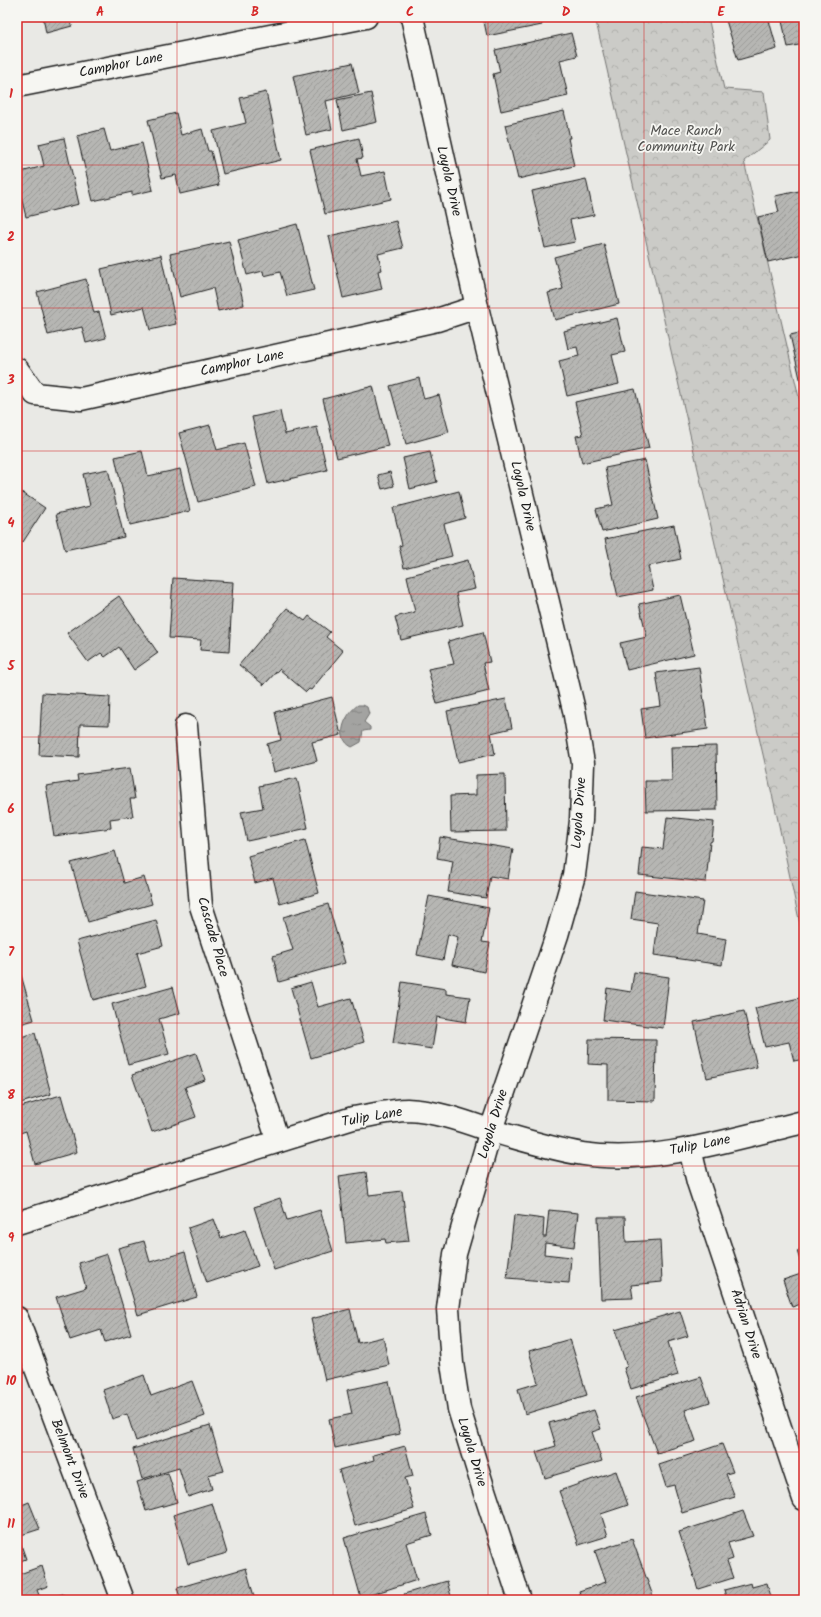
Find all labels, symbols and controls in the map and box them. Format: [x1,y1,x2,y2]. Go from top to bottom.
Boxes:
text: A [96,2,104,23]
text: B [251,2,259,23]
text: C [406,2,414,23]
text: D [562,2,571,23]
text: E [717,2,725,23]
street label: Camphor Lane [77,46,165,84]
text: 1 [9,84,13,105]
park label: Mace Ranch Community Park [637,120,735,158]
street label: Loyola Drive [430,144,468,219]
text: 2 [7,227,15,248]
street label: Camphor Lane [198,343,286,383]
text: 3 [6,370,15,391]
street label: Loyola Drive [504,459,542,534]
text: 4 [7,513,15,534]
text: 5 [7,656,16,677]
street label: Loyola Drive [566,776,593,850]
text: 6 [7,799,15,820]
street label: Cascade Place [191,894,235,980]
text: 7 [8,942,15,963]
text: 8 [7,1085,15,1106]
street label: Loyola Drive [472,1086,514,1162]
street label: Tulip Lane [340,1101,405,1133]
street label: Tulip Lane [668,1128,733,1162]
text: 9 [8,1228,15,1249]
street label: Adrian Drive [724,1286,768,1362]
text: 10 [6,1371,17,1392]
street label: Loyola Drive [451,1414,493,1490]
street label: Belmont Drive [45,1416,96,1503]
text: 11 [7,1514,15,1535]

